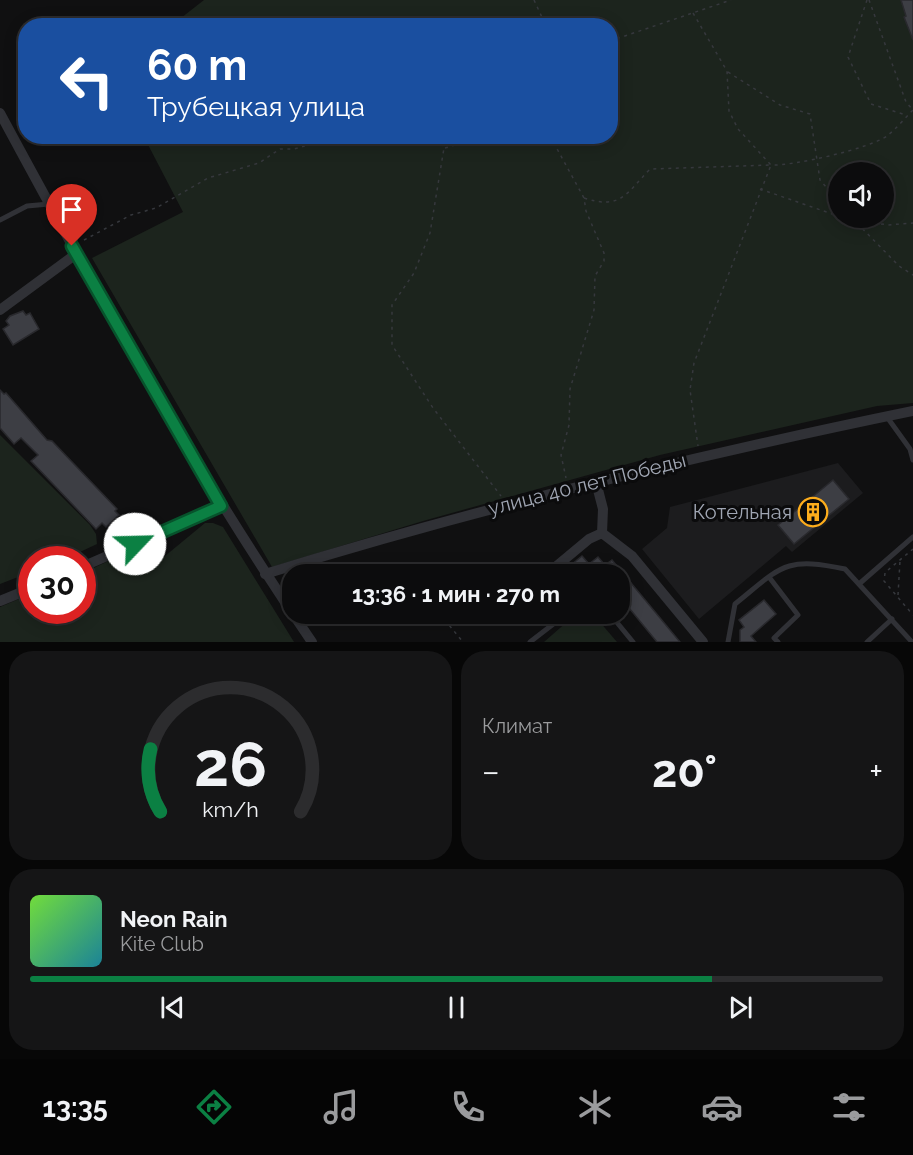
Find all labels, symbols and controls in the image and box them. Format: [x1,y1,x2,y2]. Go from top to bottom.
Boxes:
text: 60 m [147,41,247,90]
icon: left [48,42,126,120]
text: Трубецкая улица [147,91,365,122]
map controls [828,162,894,228]
button: sound [828,162,894,228]
pin [46,184,97,246]
icon: arrive [55,193,88,226]
street label: улица 40 лет Победы [486,448,688,520]
building icon: Котельная [797,496,829,528]
place label: Котельная [693,500,792,524]
position arrow [103,512,167,576]
speed limit sign: 30 [18,546,96,624]
text: 13:36 · 1 мин · 270 m [352,581,560,607]
text: Климат [482,714,552,738]
text: 26 [194,727,267,801]
text: 20° [652,745,717,798]
text: − [482,752,500,791]
text: + [869,752,883,791]
text: km/h [202,798,259,823]
text: Neon Rain [120,906,228,932]
text: Kite Club [120,932,204,956]
icon: previous [156,991,189,1024]
icon: pause [440,991,473,1024]
icon: next [724,991,757,1024]
icon: directions [193,1086,235,1128]
icon: music [320,1086,362,1128]
icon: phone [447,1086,489,1128]
icon: climate [574,1086,616,1128]
icon: car [701,1086,743,1128]
icon: filters [828,1086,870,1128]
text: 13:35 [43,1092,108,1123]

